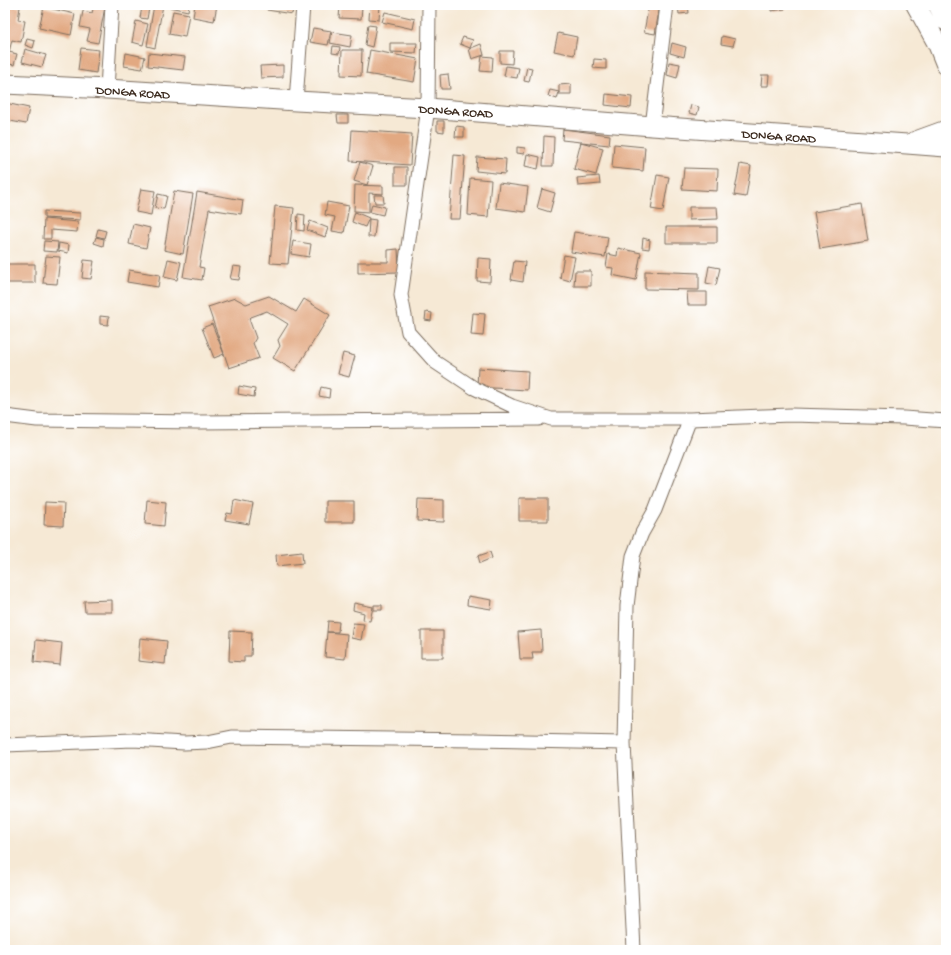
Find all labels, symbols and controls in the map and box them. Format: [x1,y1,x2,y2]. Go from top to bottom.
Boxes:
street label: DONGA ROAD [94,83,171,104]
street label: DONGA ROAD [417,102,494,123]
street label: DONGA ROAD [740,127,817,148]

